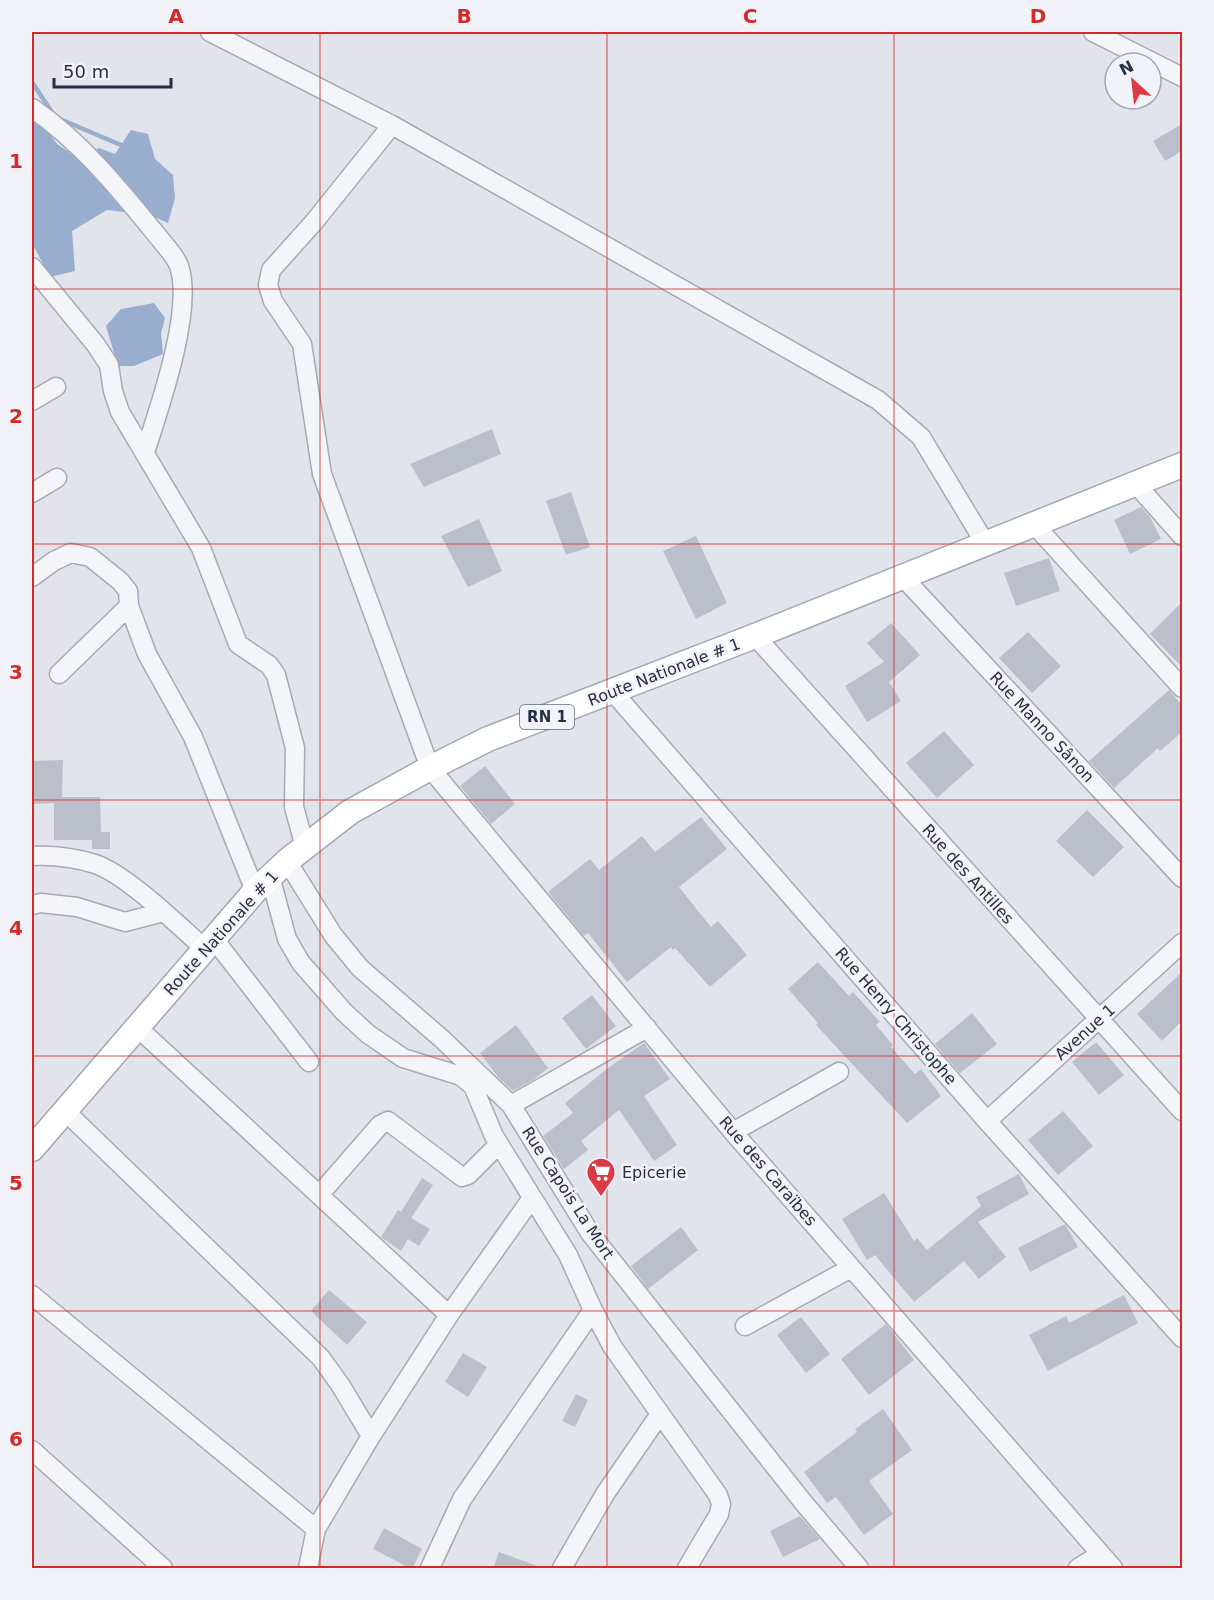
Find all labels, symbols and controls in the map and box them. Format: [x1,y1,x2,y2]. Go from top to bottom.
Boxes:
text: A [168,4,184,28]
text: B [456,4,472,28]
text: C [743,4,757,28]
text: D [1030,4,1046,28]
scale bar [54,51,171,89]
north arrow [1103,51,1163,111]
text: N [1116,57,1137,80]
text: 50 m [63,61,109,82]
text: 1 [9,149,23,173]
text: 2 [9,404,23,428]
street label: Route Nationale # 1 [585,634,743,710]
text: 3 [9,660,23,684]
street label: Rue Manno Sânon [986,668,1098,786]
road number: RN 1 [520,705,574,729]
street label: Rue des Antilles [918,820,1018,928]
street label: Route Nationale # 1 [160,867,282,999]
text: 4 [9,916,23,940]
street label: Rue Henry Christophe [831,944,961,1088]
street label: Avenue 1 [1051,1000,1119,1064]
street label: Rue des Caraïbes [715,1112,821,1230]
street label: Rue Capois La Mort [518,1123,618,1263]
supermarket icon: Epicerie [585,1156,617,1198]
place label: Epicerie [622,1163,686,1182]
text: 5 [9,1171,23,1195]
text: 6 [9,1427,23,1451]

